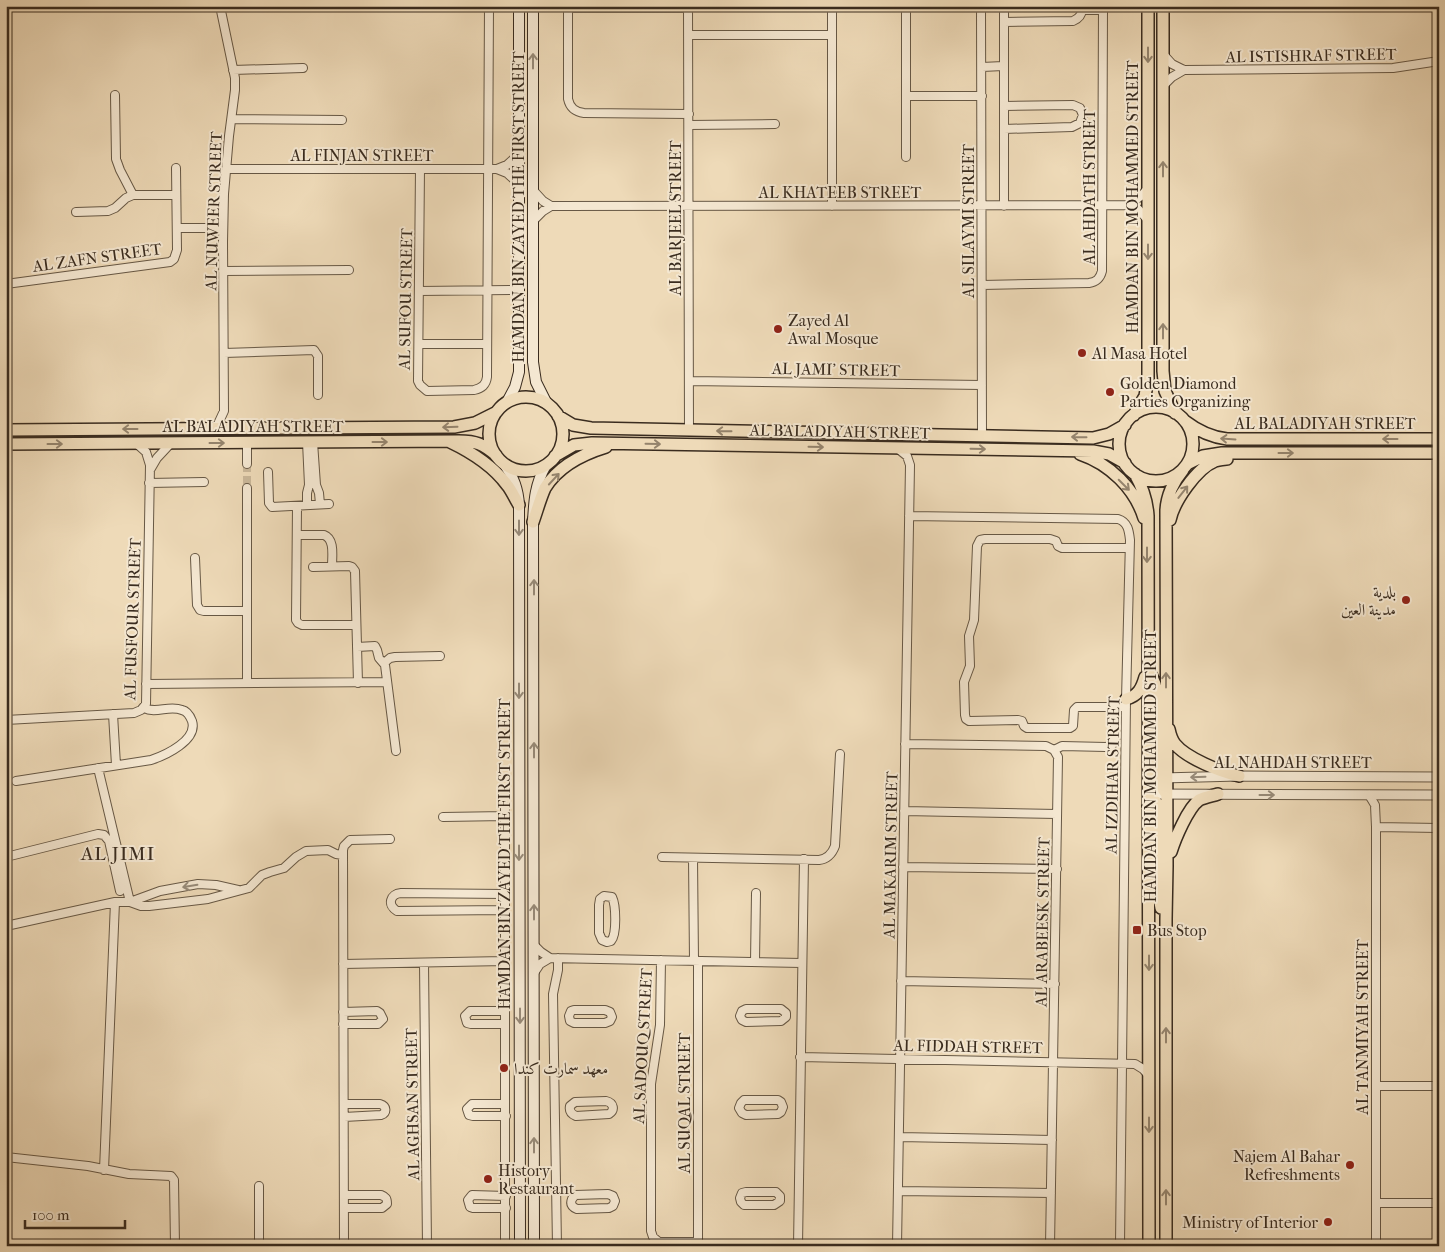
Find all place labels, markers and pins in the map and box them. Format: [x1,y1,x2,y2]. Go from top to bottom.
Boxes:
place label: Zayed Al Awal Mosque [787,311,879,348]
marker: Zayed Al Awal Mosque [772,323,784,335]
place label: Al Masa Hotel [1091,344,1188,363]
marker: Al Masa Hotel [1076,347,1088,359]
place label: Golden Diamond Parties Organizing [1120,374,1251,411]
marker: Golden Diamond Parties Organizing [1104,386,1116,398]
place label: بلدية مدينة العين [1341,582,1396,620]
marker: بلدية مدينة العين [1400,594,1412,606]
place label: Bus Stop [1147,921,1207,940]
marker: Bus Stop [1131,924,1143,936]
place label: معهد سمارت كندا [514,1059,608,1078]
marker: معهد سمارت كندا [498,1062,510,1074]
place label: Najem Al Bahar Refreshments [1233,1147,1340,1184]
marker: Najem Al Bahar Refreshments [1344,1159,1356,1171]
place label: History Restaurant [498,1161,575,1198]
marker: History Restaurant [482,1173,494,1185]
place label: Ministry of Interior [1182,1213,1318,1232]
marker: Ministry of Interior [1322,1216,1334,1228]

